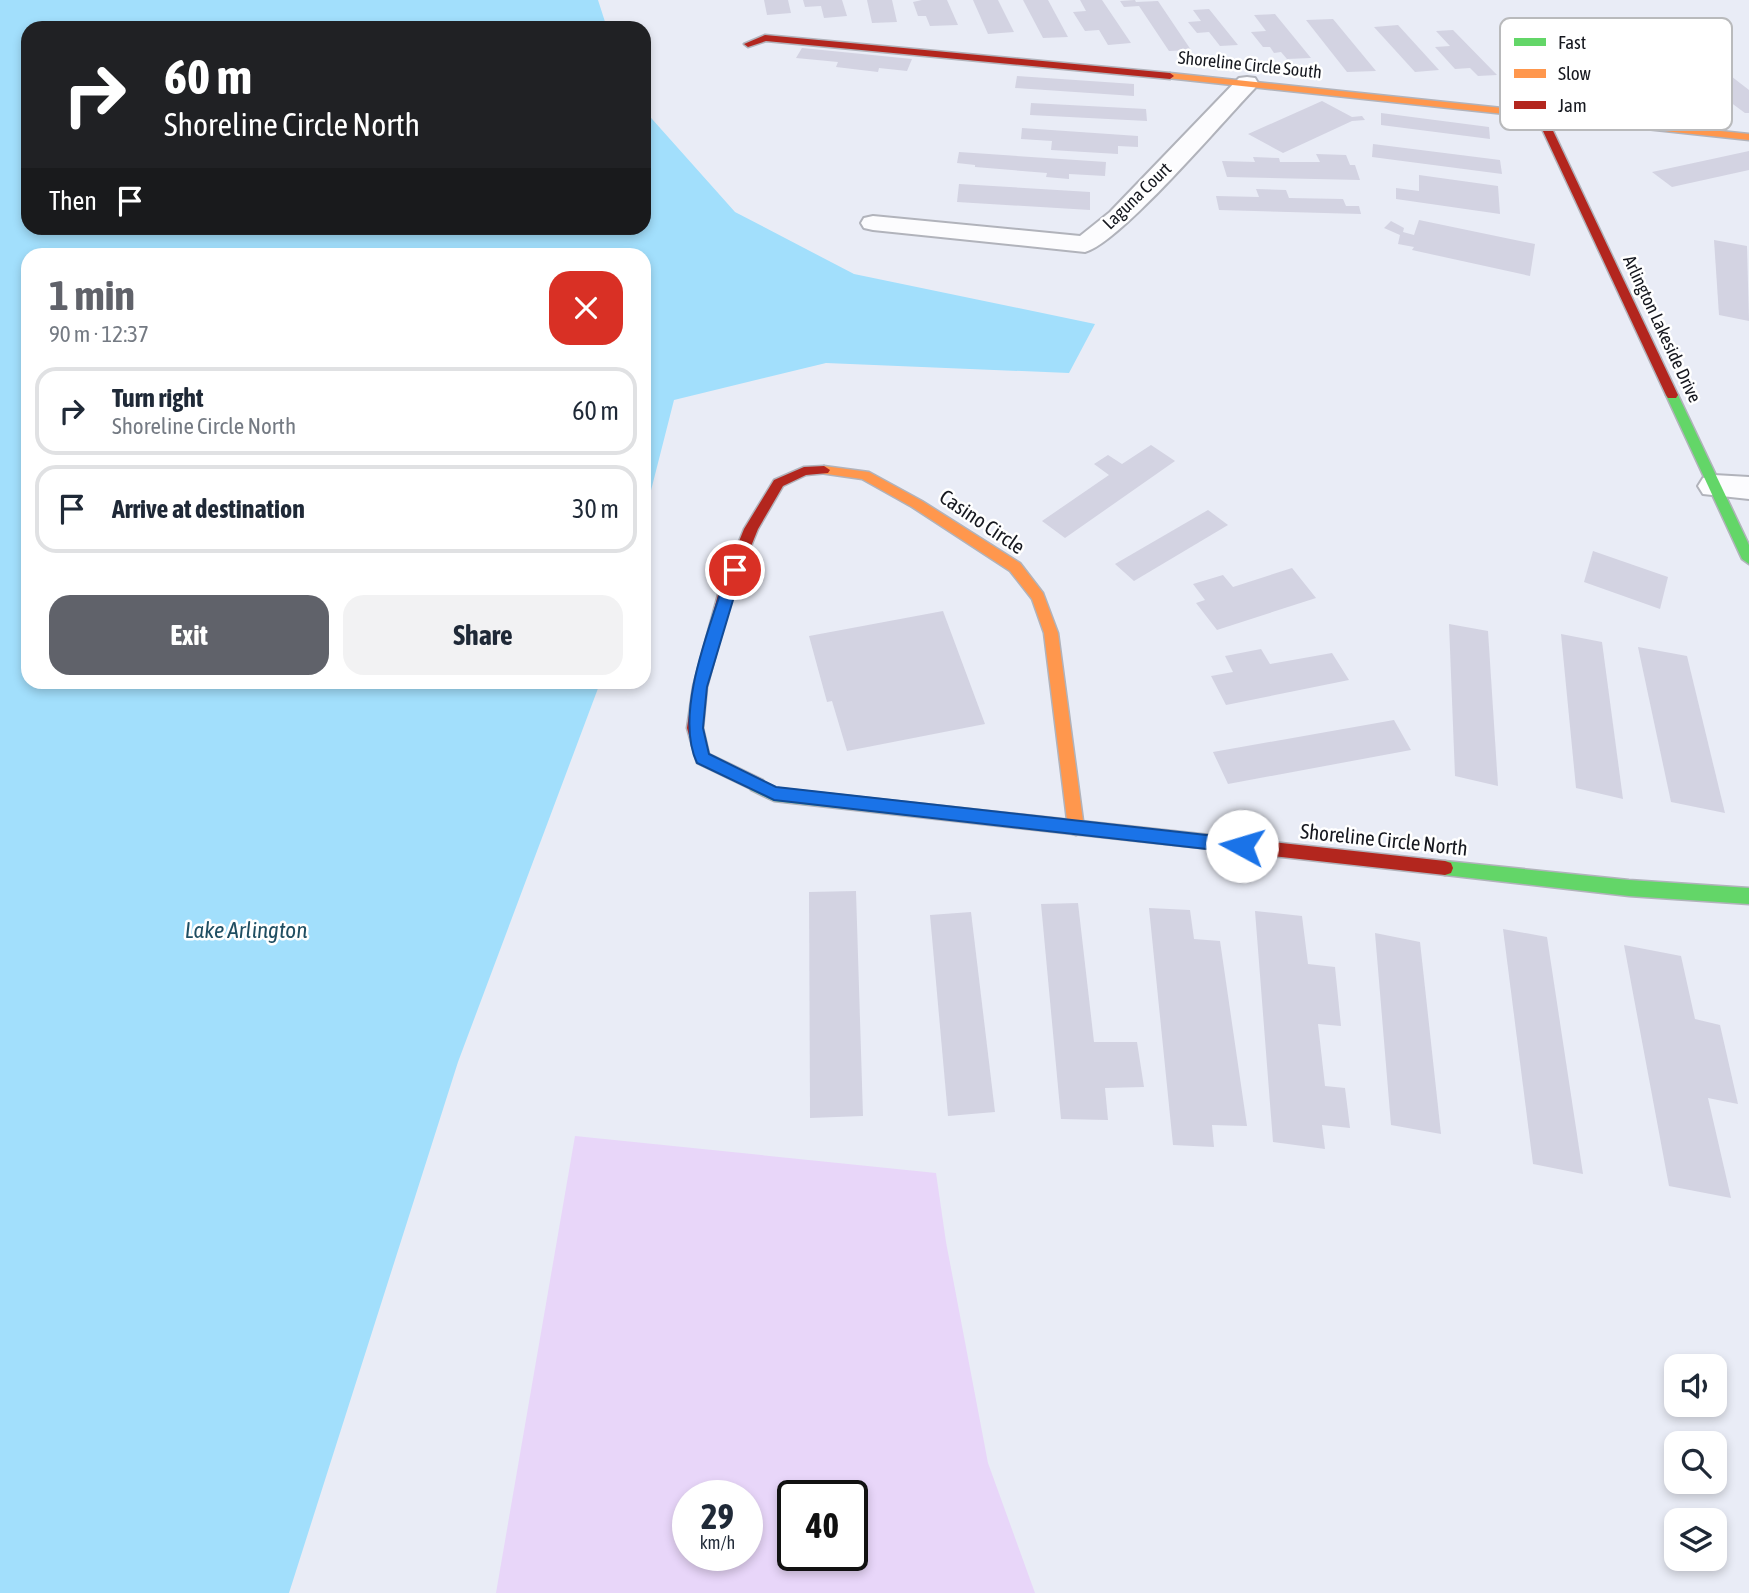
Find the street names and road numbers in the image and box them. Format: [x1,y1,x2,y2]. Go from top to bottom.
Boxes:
street label: Shoreline Circle South [1177,47,1323,83]
street label: Laguna Court [1098,158,1175,233]
street label: Arlington Lakeside Drive [1619,252,1706,406]
street label: Casino Circle [935,484,1030,558]
street label: Shoreline Circle North [1299,818,1469,860]

